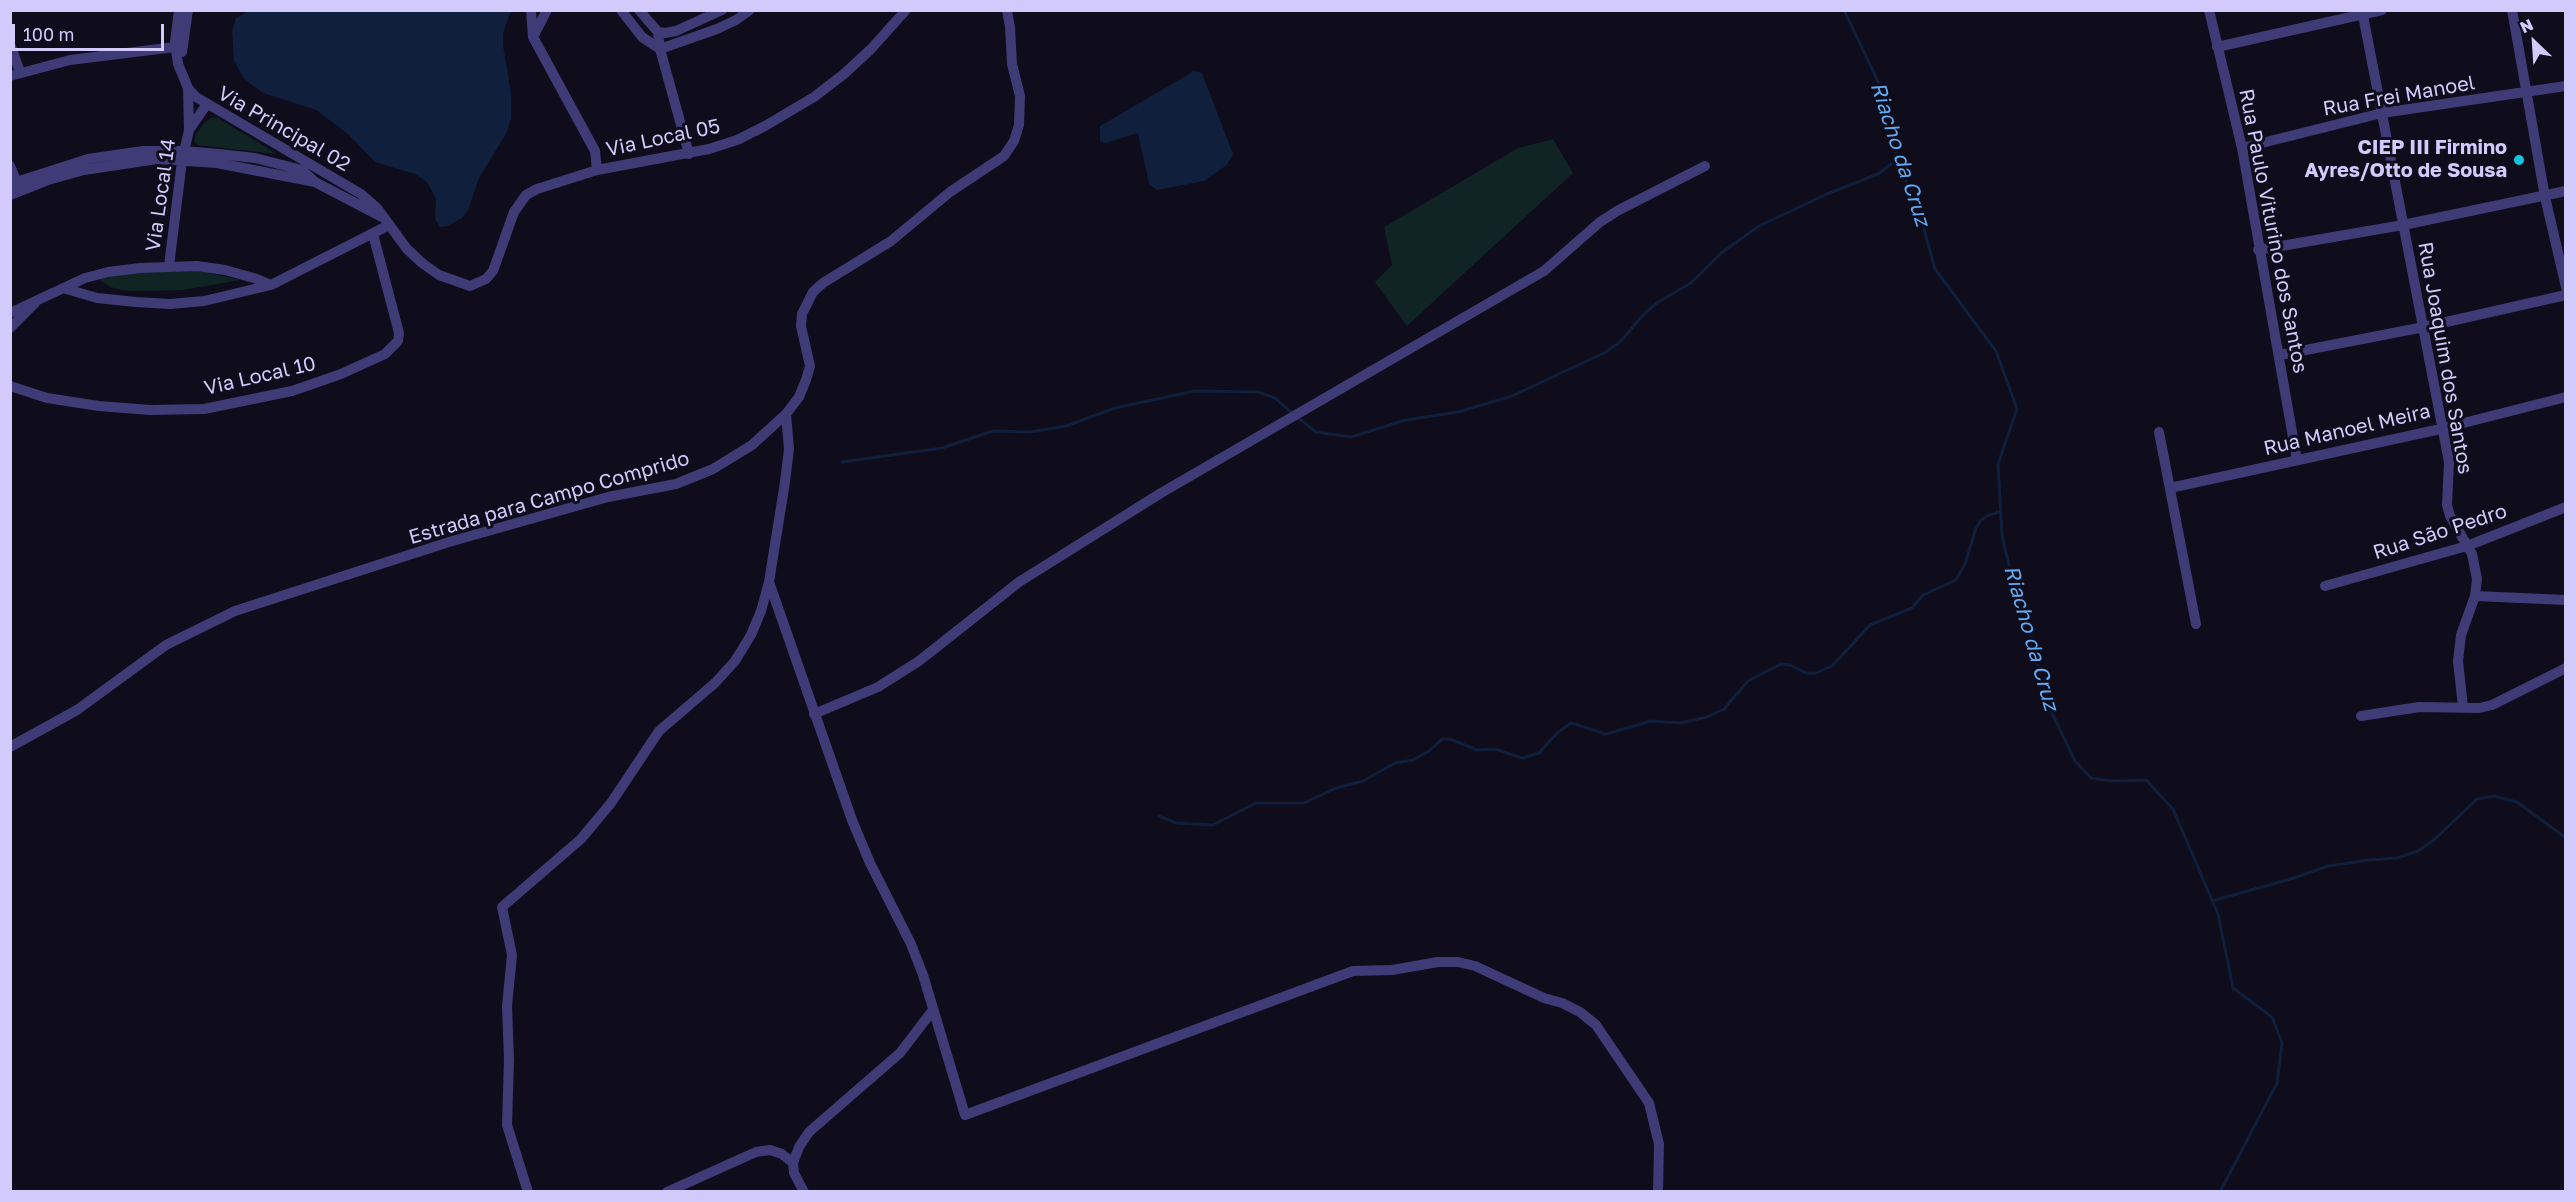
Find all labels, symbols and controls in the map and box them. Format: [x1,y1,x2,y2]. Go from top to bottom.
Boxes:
scale bar [15,12,166,50]
north arrow [2504,12,2564,72]
text: N [2517,14,2536,37]
text: 100 m [23,23,74,45]
street label: Rua Frei Manoel [2321,71,2477,121]
water label: Riacho da Cruz [1865,79,1935,229]
street label: Via Principal 02 [214,81,354,177]
street label: Rua Paulo Viturino dos Santos [2234,87,2312,375]
street label: Via Local 05 [604,114,722,162]
place label: CIEP III Firmino Ayres/Otto de Sousa [2304,136,2507,183]
street label: Via Local 14 [141,137,181,253]
marker: CIEP III Firmino Ayres/Otto de Sousa [2512,153,2526,167]
street label: Rua Joaquim dos Santos [2413,240,2477,476]
street label: Via Local 10 [202,351,318,401]
street label: Rua Manoel Meira [2261,399,2433,461]
street label: Estrada para Campo Comprido [406,446,692,550]
street label: Rua São Pedro [2370,499,2510,565]
water label: Riacho da Cruz [1998,562,2064,714]

